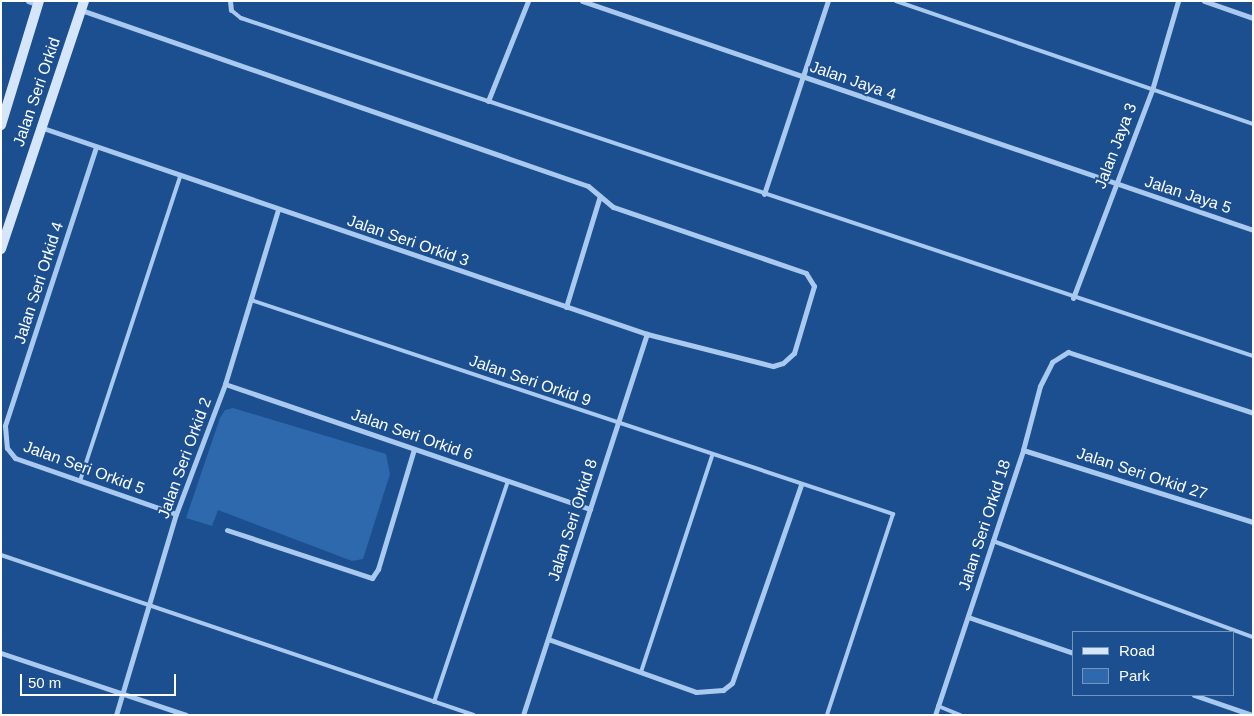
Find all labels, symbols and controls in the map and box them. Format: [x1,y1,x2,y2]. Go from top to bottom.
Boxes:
street label: Jalan Seri Orkid [9,35,65,149]
street label: Jalan Jaya 4 [807,57,899,105]
street label: Jalan Jaya 3 [1091,101,1141,191]
street label: Jalan Jaya 5 [1142,172,1234,218]
street label: Jalan Seri Orkid 3 [345,211,471,271]
street label: Jalan Seri Orkid 4 [10,220,68,346]
street label: Jalan Seri Orkid 9 [467,351,593,411]
street label: Jalan Seri Orkid 2 [154,395,216,521]
street label: Jalan Seri Orkid 6 [349,405,475,465]
street label: Jalan Seri Orkid 5 [21,437,147,499]
street label: Jalan Seri Orkid 27 [1074,444,1210,504]
street label: Jalan Seri Orkid 8 [544,457,602,583]
street label: Jalan Seri Orkid 18 [955,457,1015,593]
legend [1072,631,1234,696]
text: Road [1119,642,1155,659]
scale bar [22,664,179,696]
text: Park [1119,667,1150,684]
text: 50 m [28,674,61,691]

